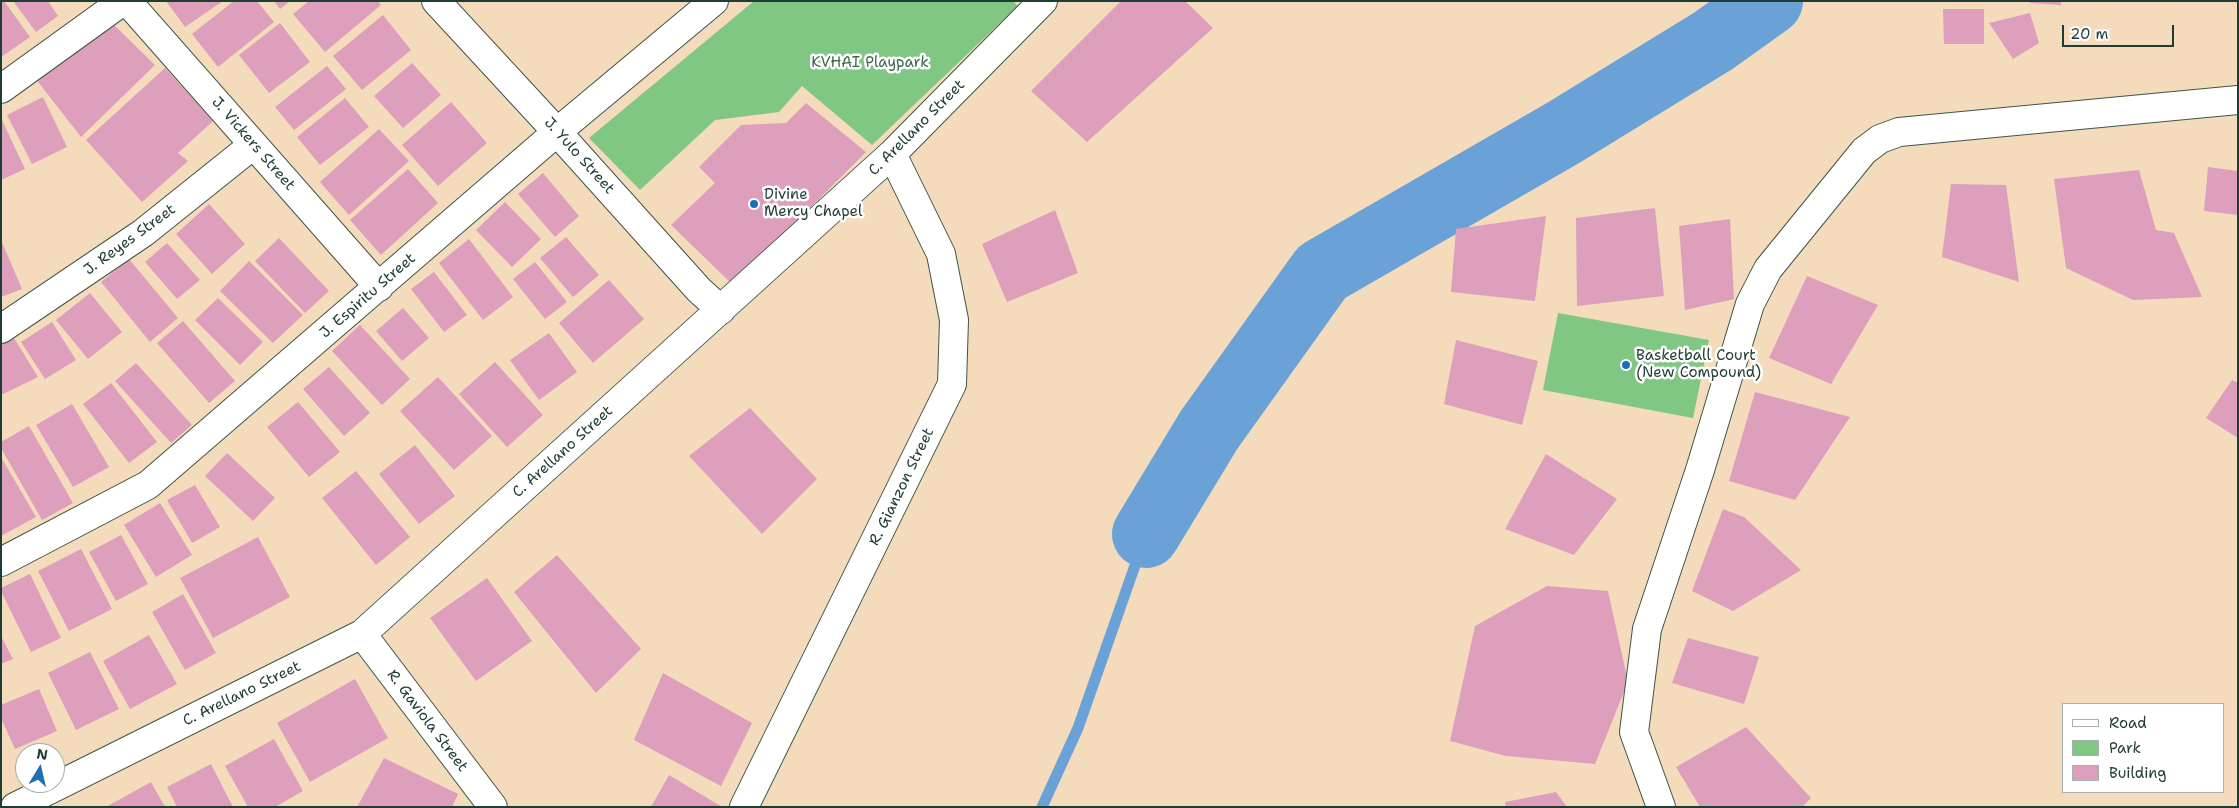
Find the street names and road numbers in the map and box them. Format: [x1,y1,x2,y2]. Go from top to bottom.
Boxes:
street label: C. Arellano Street [865,76,969,180]
street label: J. Vickers Street [207,93,299,195]
street label: J. Yulo Street [540,114,618,198]
street label: J. Reyes Street [81,201,179,279]
street label: J. Espiritu Street [317,250,419,342]
street label: C. Arellano Street [509,402,617,502]
street label: R. Gianzon Street [866,425,938,549]
street label: C. Arellano Street [180,658,304,730]
street label: R. Gaviola Street [383,666,471,776]

